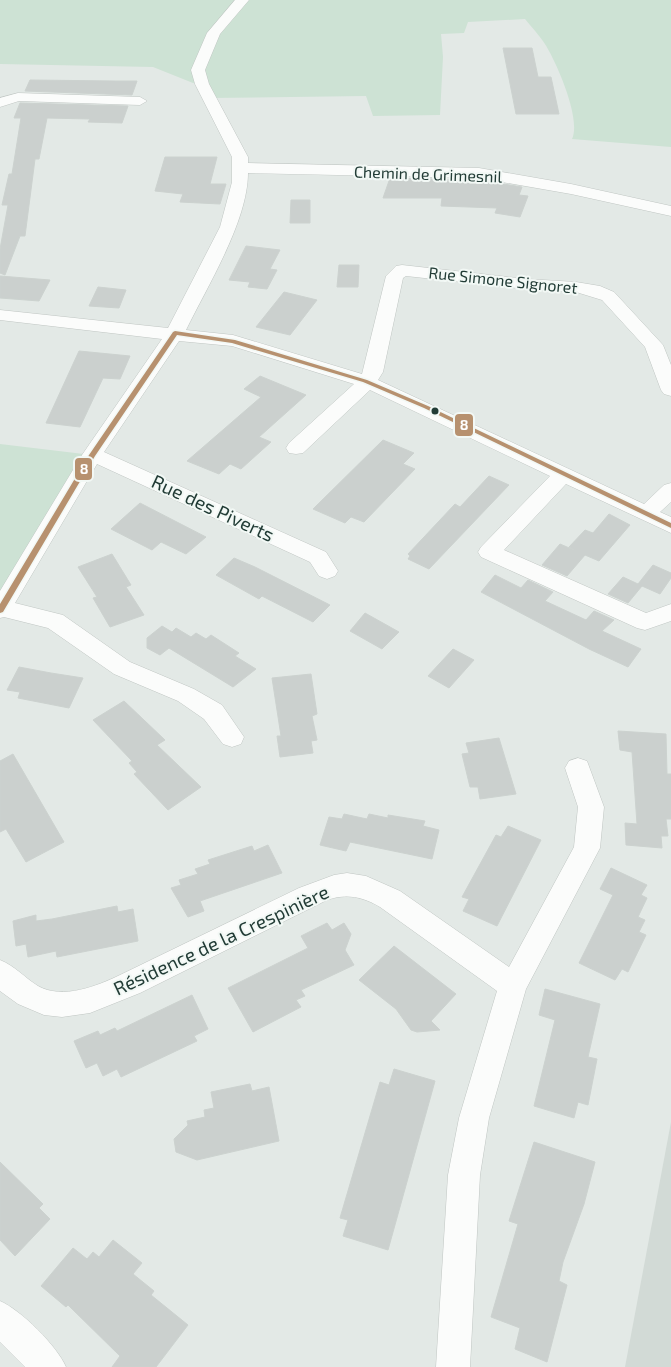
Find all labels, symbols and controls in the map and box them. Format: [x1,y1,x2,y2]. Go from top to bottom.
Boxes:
street label: Chemin de Grimesnil [354,161,503,186]
street label: Rue Simone Signoret [428,262,579,297]
unlabelled marker [430,406,440,416]
line badge: 8 [454,413,474,437]
text: 8 [460,416,468,433]
line badge: 8 [74,457,93,481]
text: 8 [80,460,88,477]
street label: Rue des Piverts [148,469,278,546]
street label: Résidence de la Crespinière [109,879,332,1000]

